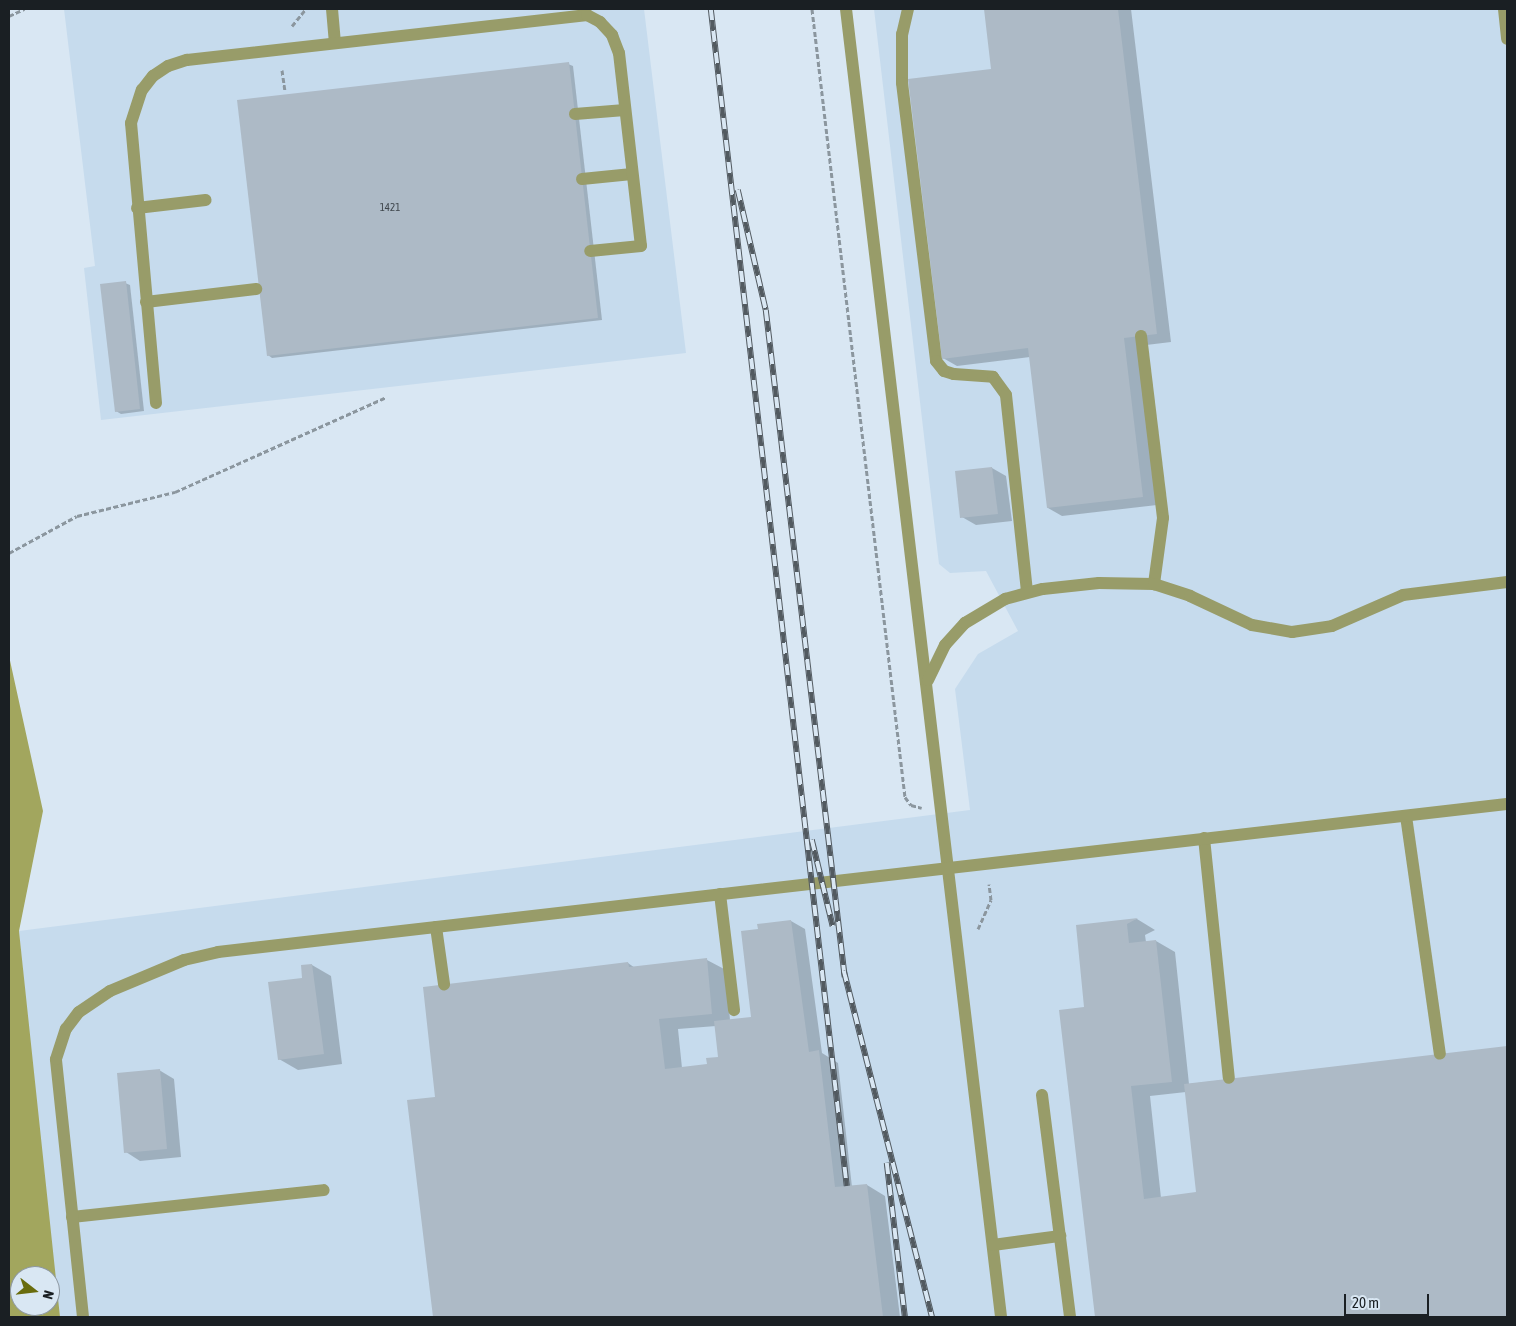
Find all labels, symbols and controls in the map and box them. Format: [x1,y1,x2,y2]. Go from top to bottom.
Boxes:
house number: 1421 [380,200,400,214]
north arrow [10,1266,60,1316]
scale bar [1346,1284,1431,1316]
text: N [40,1289,57,1301]
text: 20 m [1352,1294,1379,1311]

